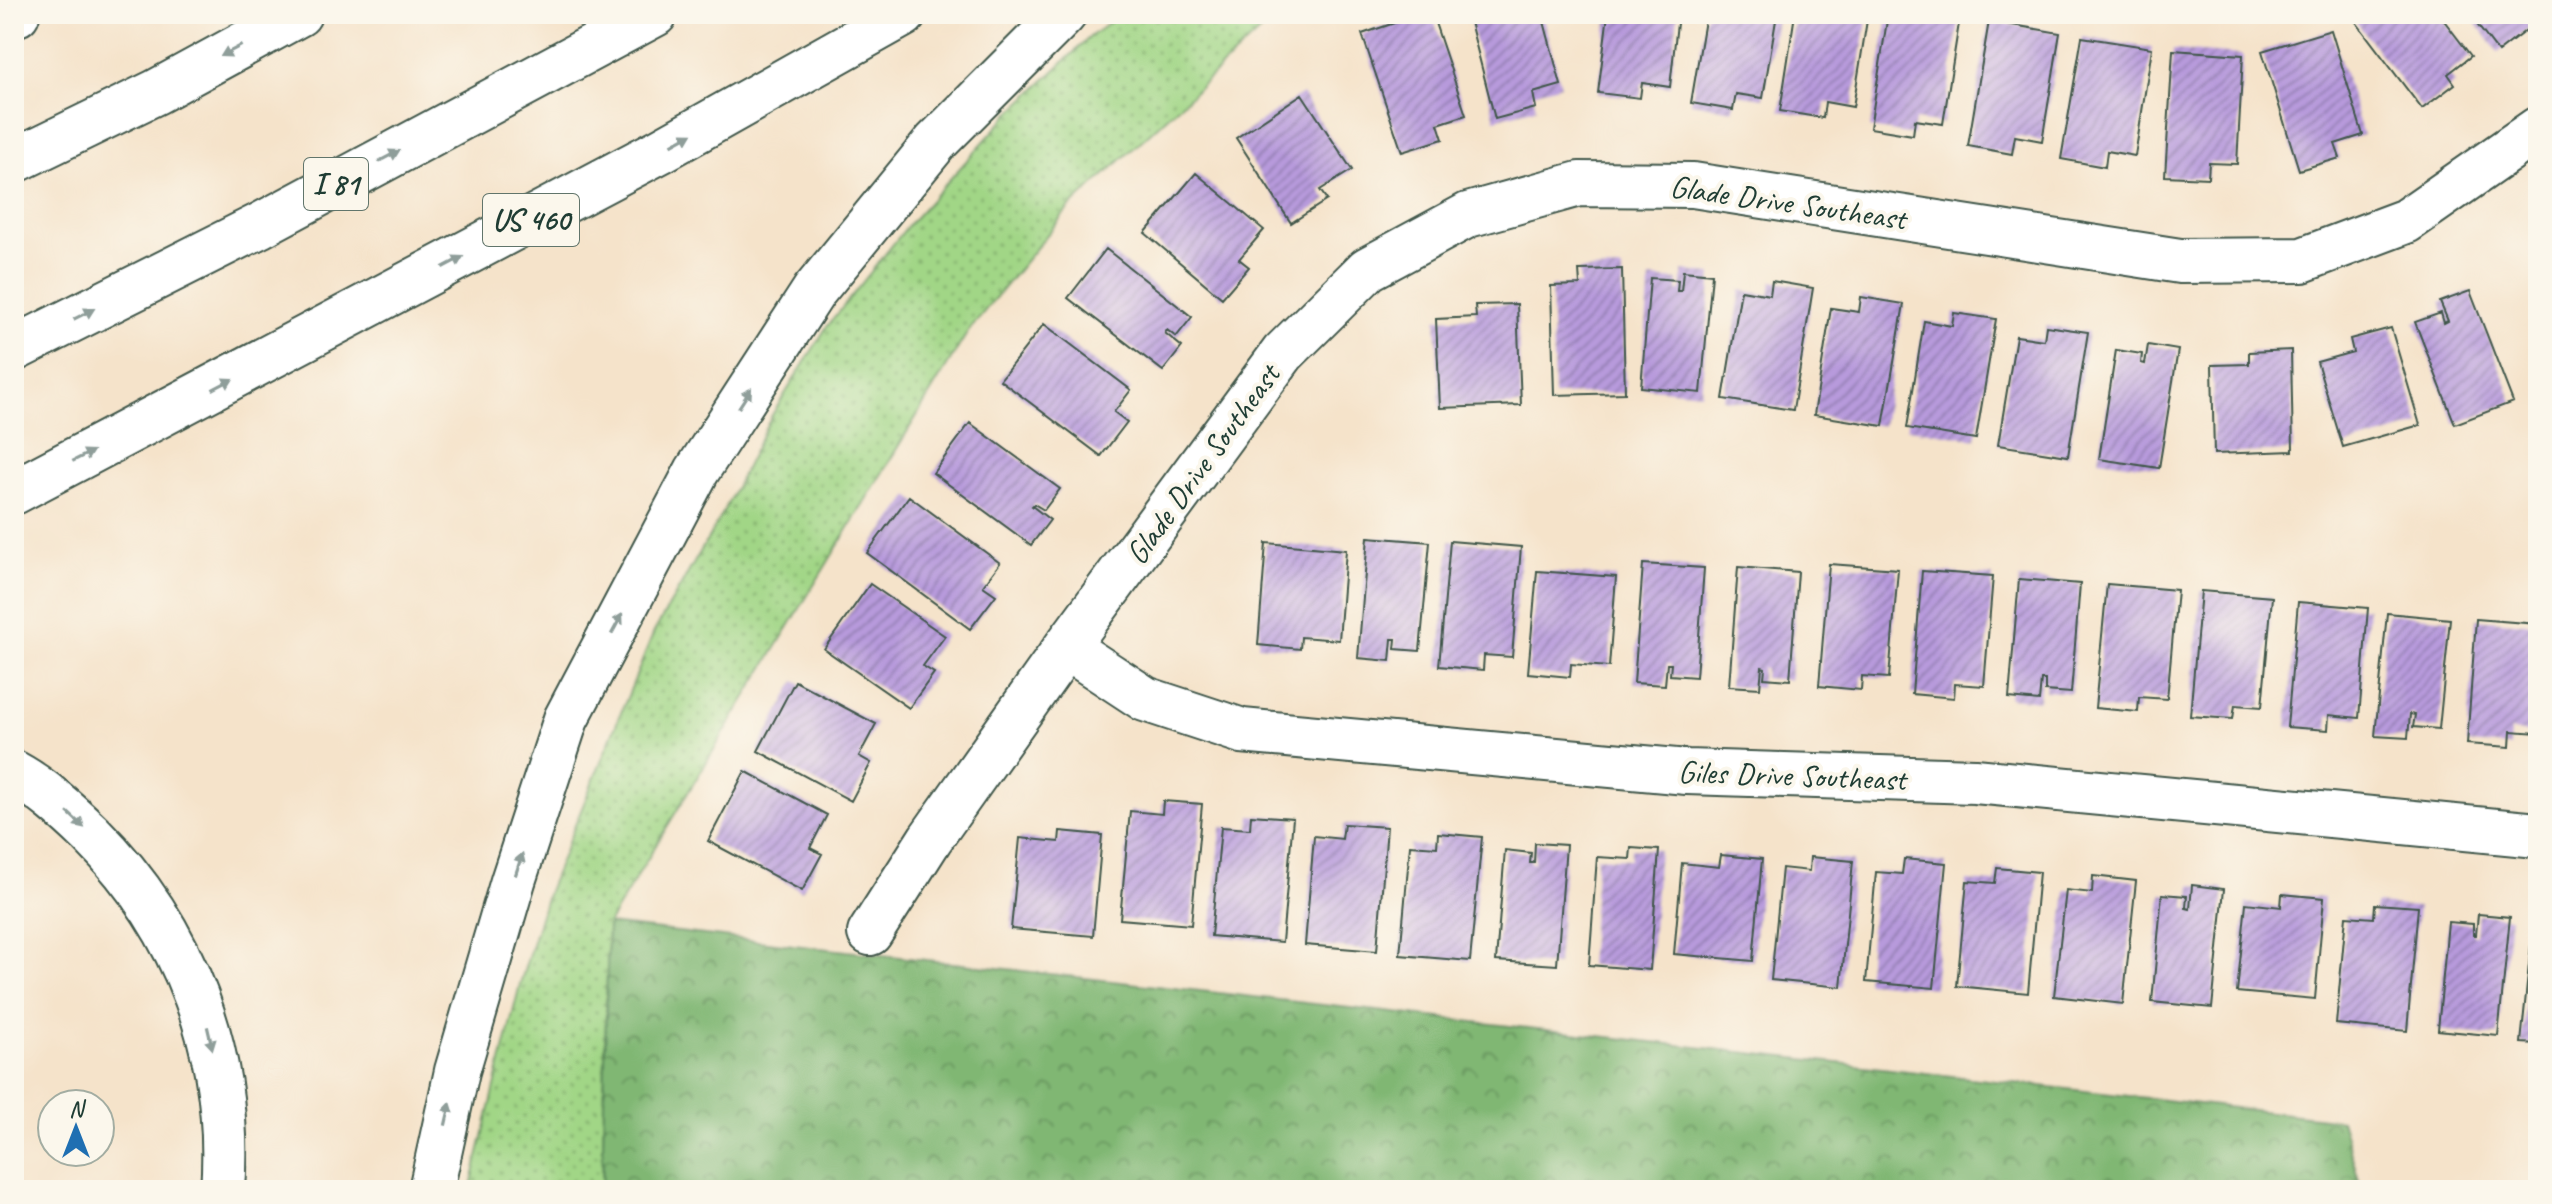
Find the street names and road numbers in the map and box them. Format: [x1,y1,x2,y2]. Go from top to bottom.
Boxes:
road number: I 81 [304,158,368,210]
street label: Glade Drive Southeast [1668,166,1912,240]
road number: US 460 [483,194,579,246]
street label: Glade Drive Southeast [1116,353,1291,572]
street label: Giles Drive Southeast [1677,751,1910,800]

